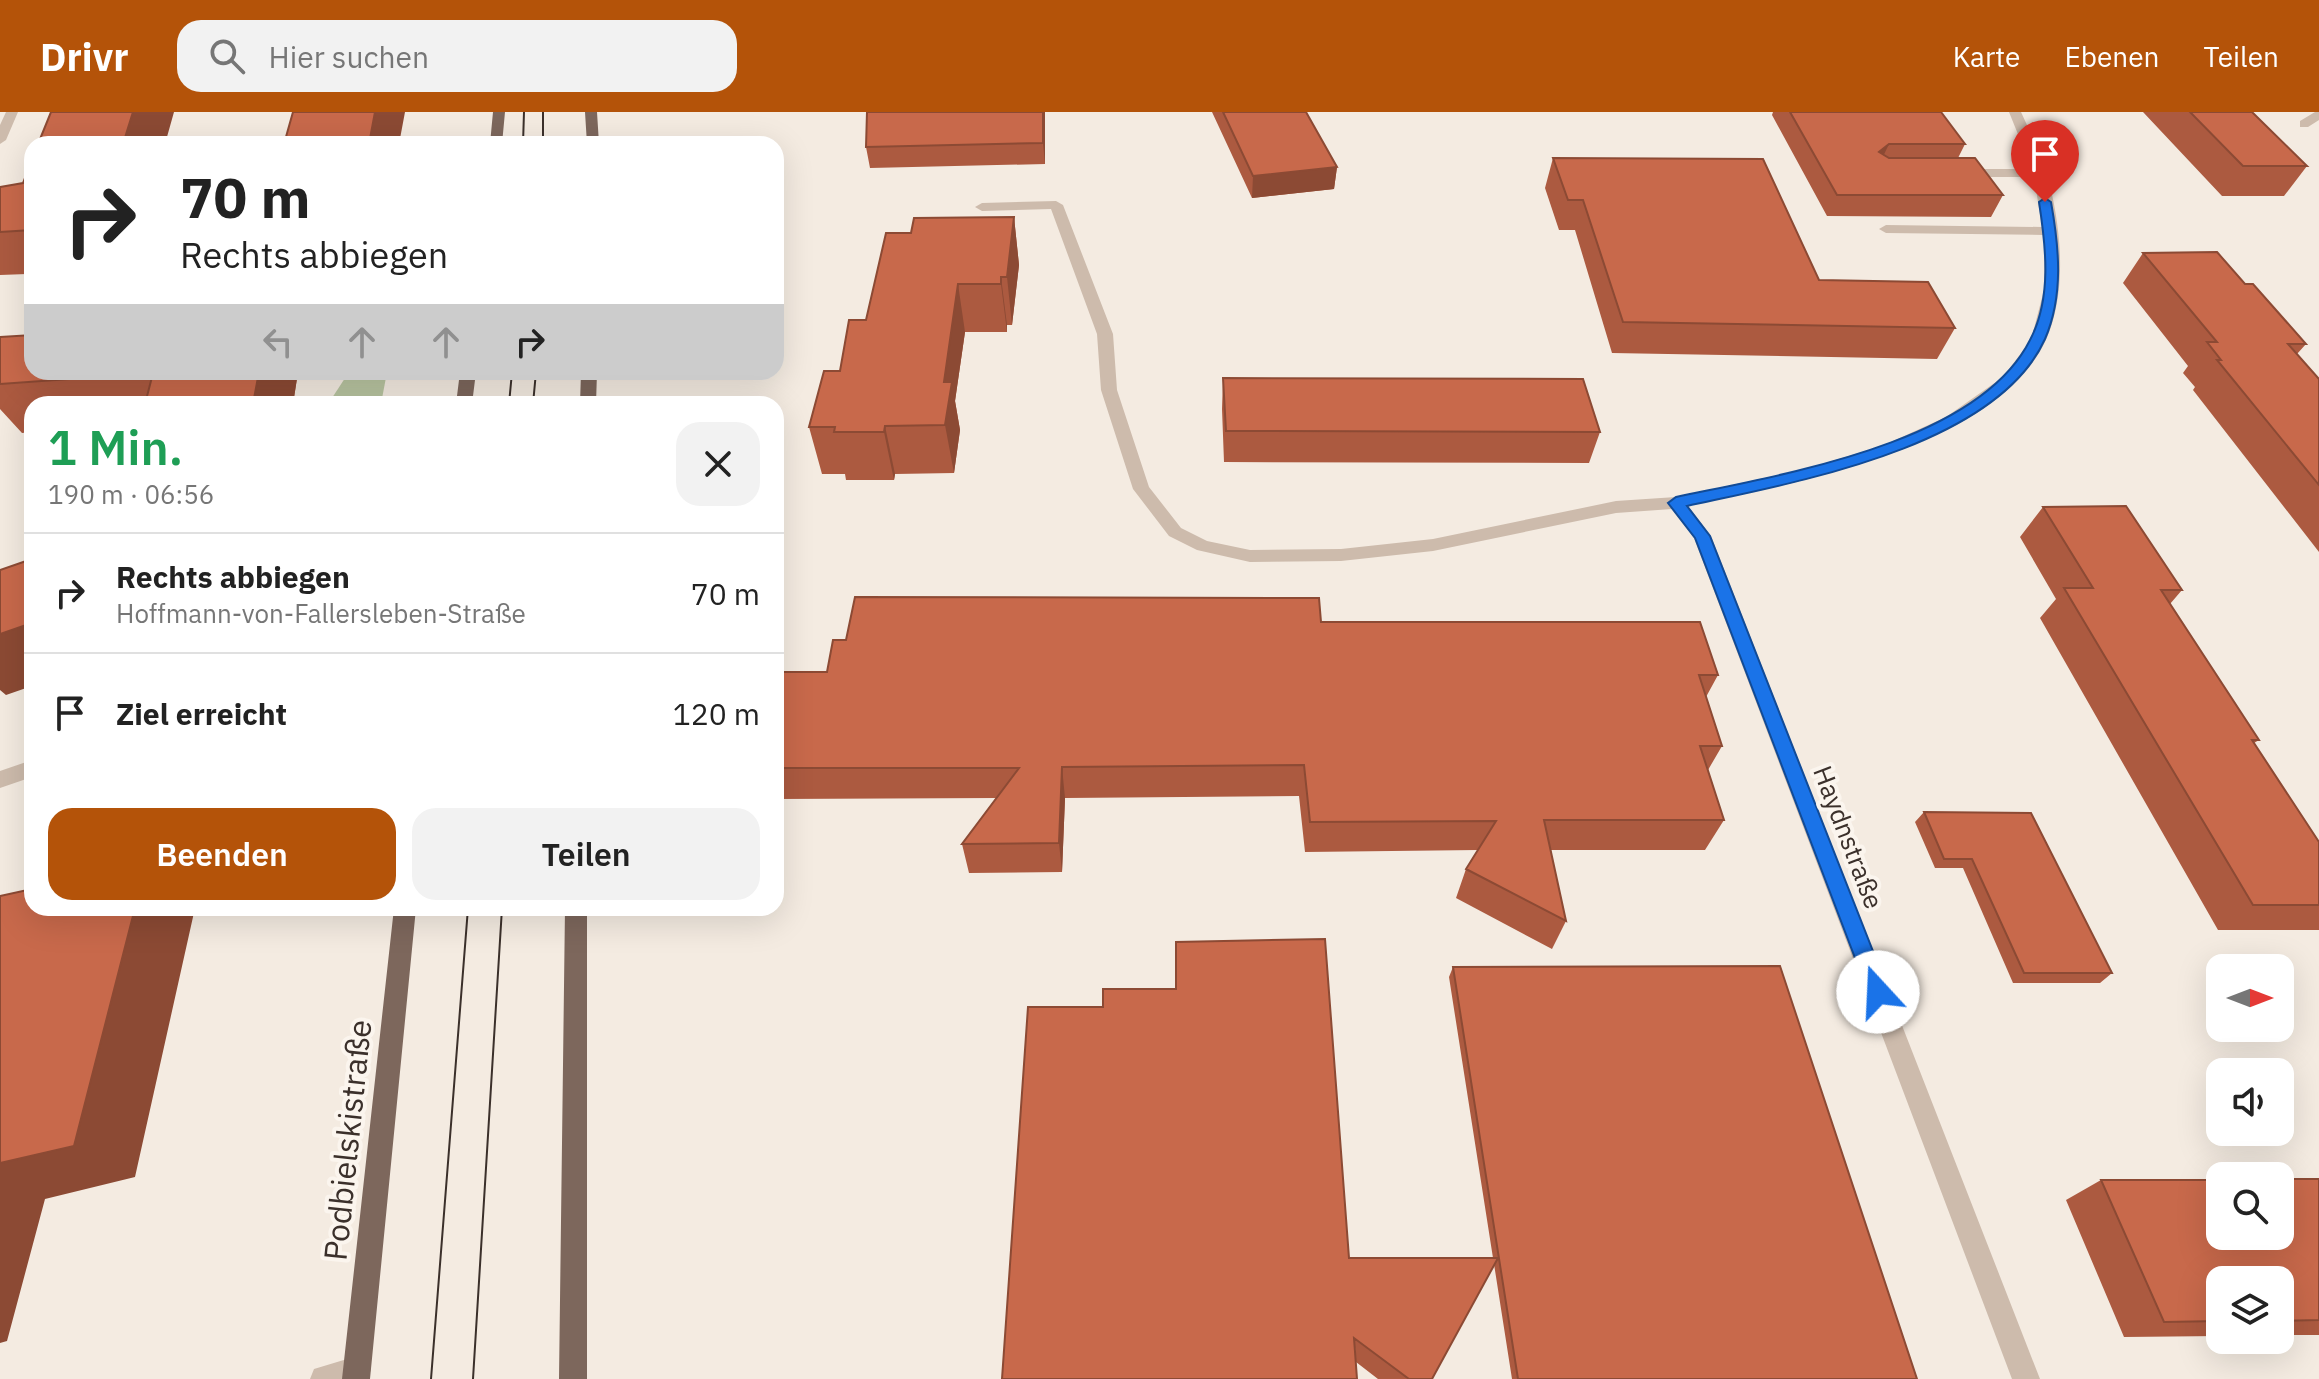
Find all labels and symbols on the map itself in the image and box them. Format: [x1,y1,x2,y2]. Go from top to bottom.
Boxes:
pin [2011,120,2079,202]
street label: Haydnstraße [1806,761,1892,913]
position arrow [1836,950,1920,1034]
north arrow [2206,954,2294,1042]
street label: Podbielskistraße [313,1018,381,1262]

